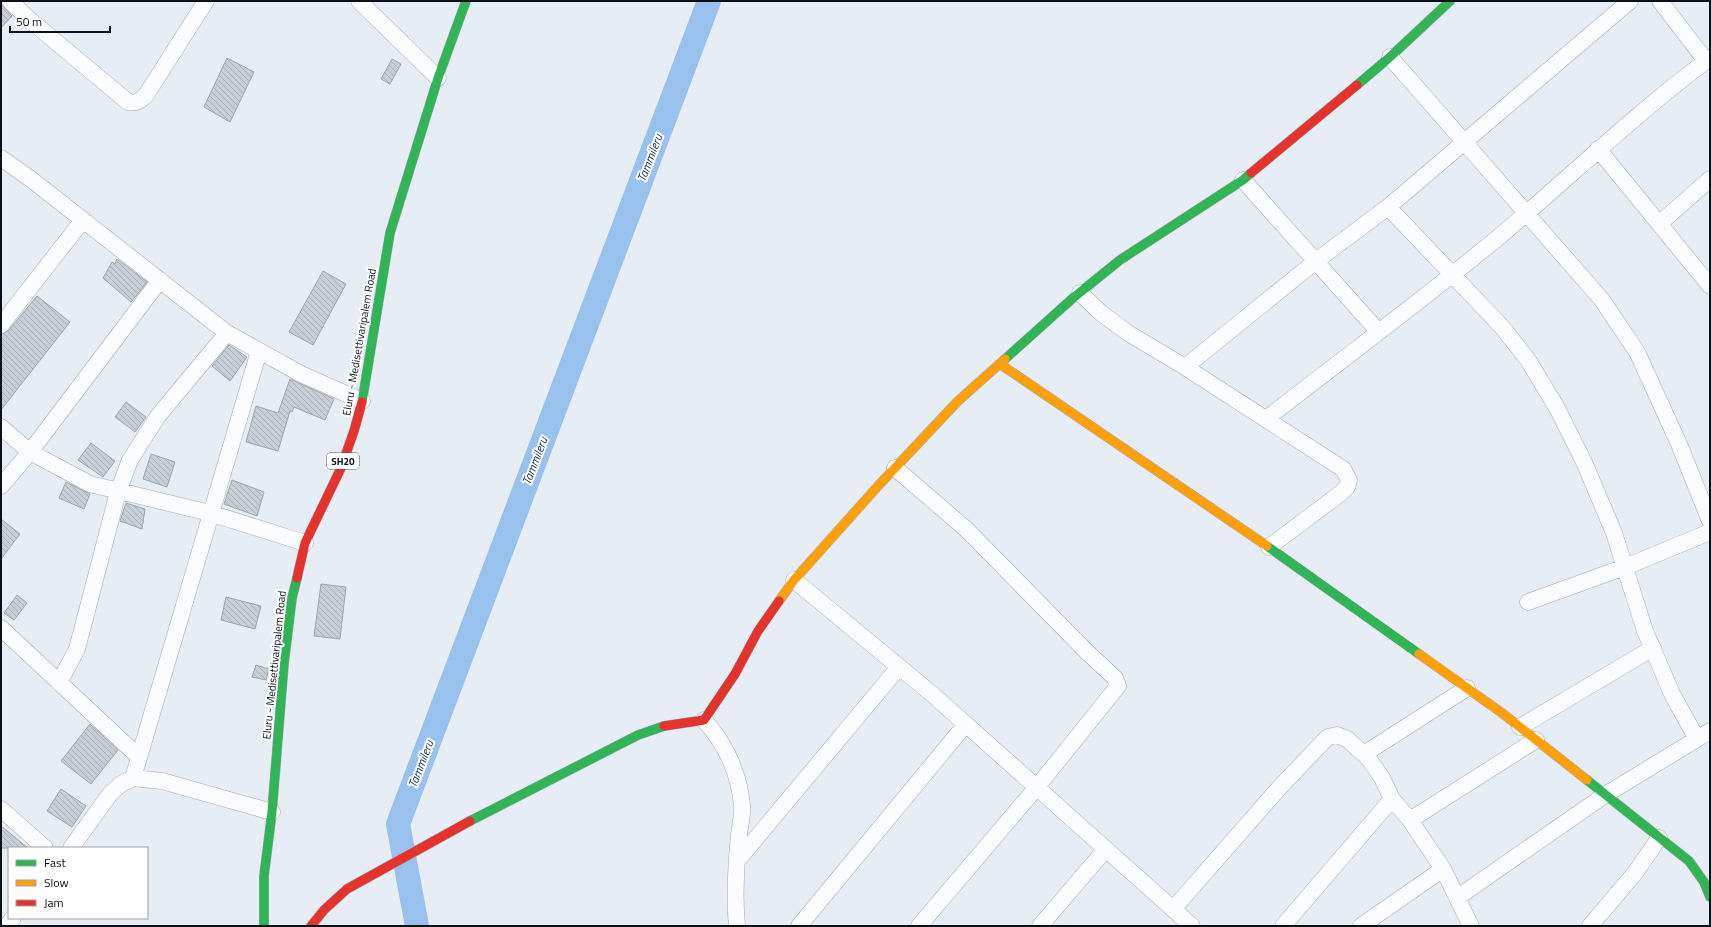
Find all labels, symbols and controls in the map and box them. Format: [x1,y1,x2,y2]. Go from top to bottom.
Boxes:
scale bar [10,8,110,34]
text: 50 m [16,12,42,31]
water label: Tammileru [632,130,668,184]
street label: Eluru - Medisettivaripalem Road [338,267,380,417]
water label: Tammileru [517,433,553,487]
road number: SH20 [327,453,359,469]
street label: Eluru - Medisettivaripalem Road [258,590,290,740]
water label: Tammileru [403,736,439,790]
legend [8,847,148,919]
text: Fast [44,853,67,872]
text: Slow [44,873,69,892]
text: Jam [44,893,64,912]

